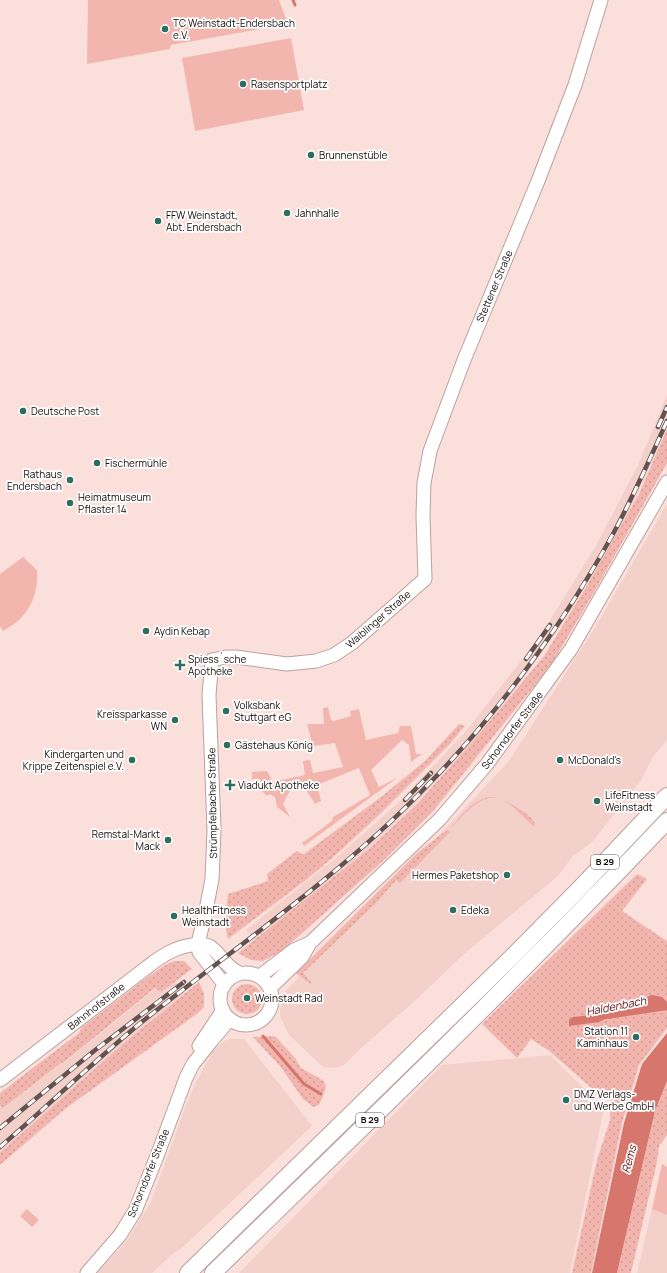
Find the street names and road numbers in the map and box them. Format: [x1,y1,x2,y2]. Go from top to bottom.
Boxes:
street label: Stettener Straße [472,248,516,324]
street label: Waiblinger Straße [343,587,414,651]
street label: Schorndorfer Straße [478,688,546,772]
street label: Strümpfelbacher Straße [204,747,220,859]
road number: B 29 [591,855,619,869]
street label: Bahnhofstraße [64,979,128,1033]
road number: B 29 [356,1113,384,1127]
street label: Schorndorfer Straße [124,1127,172,1219]

